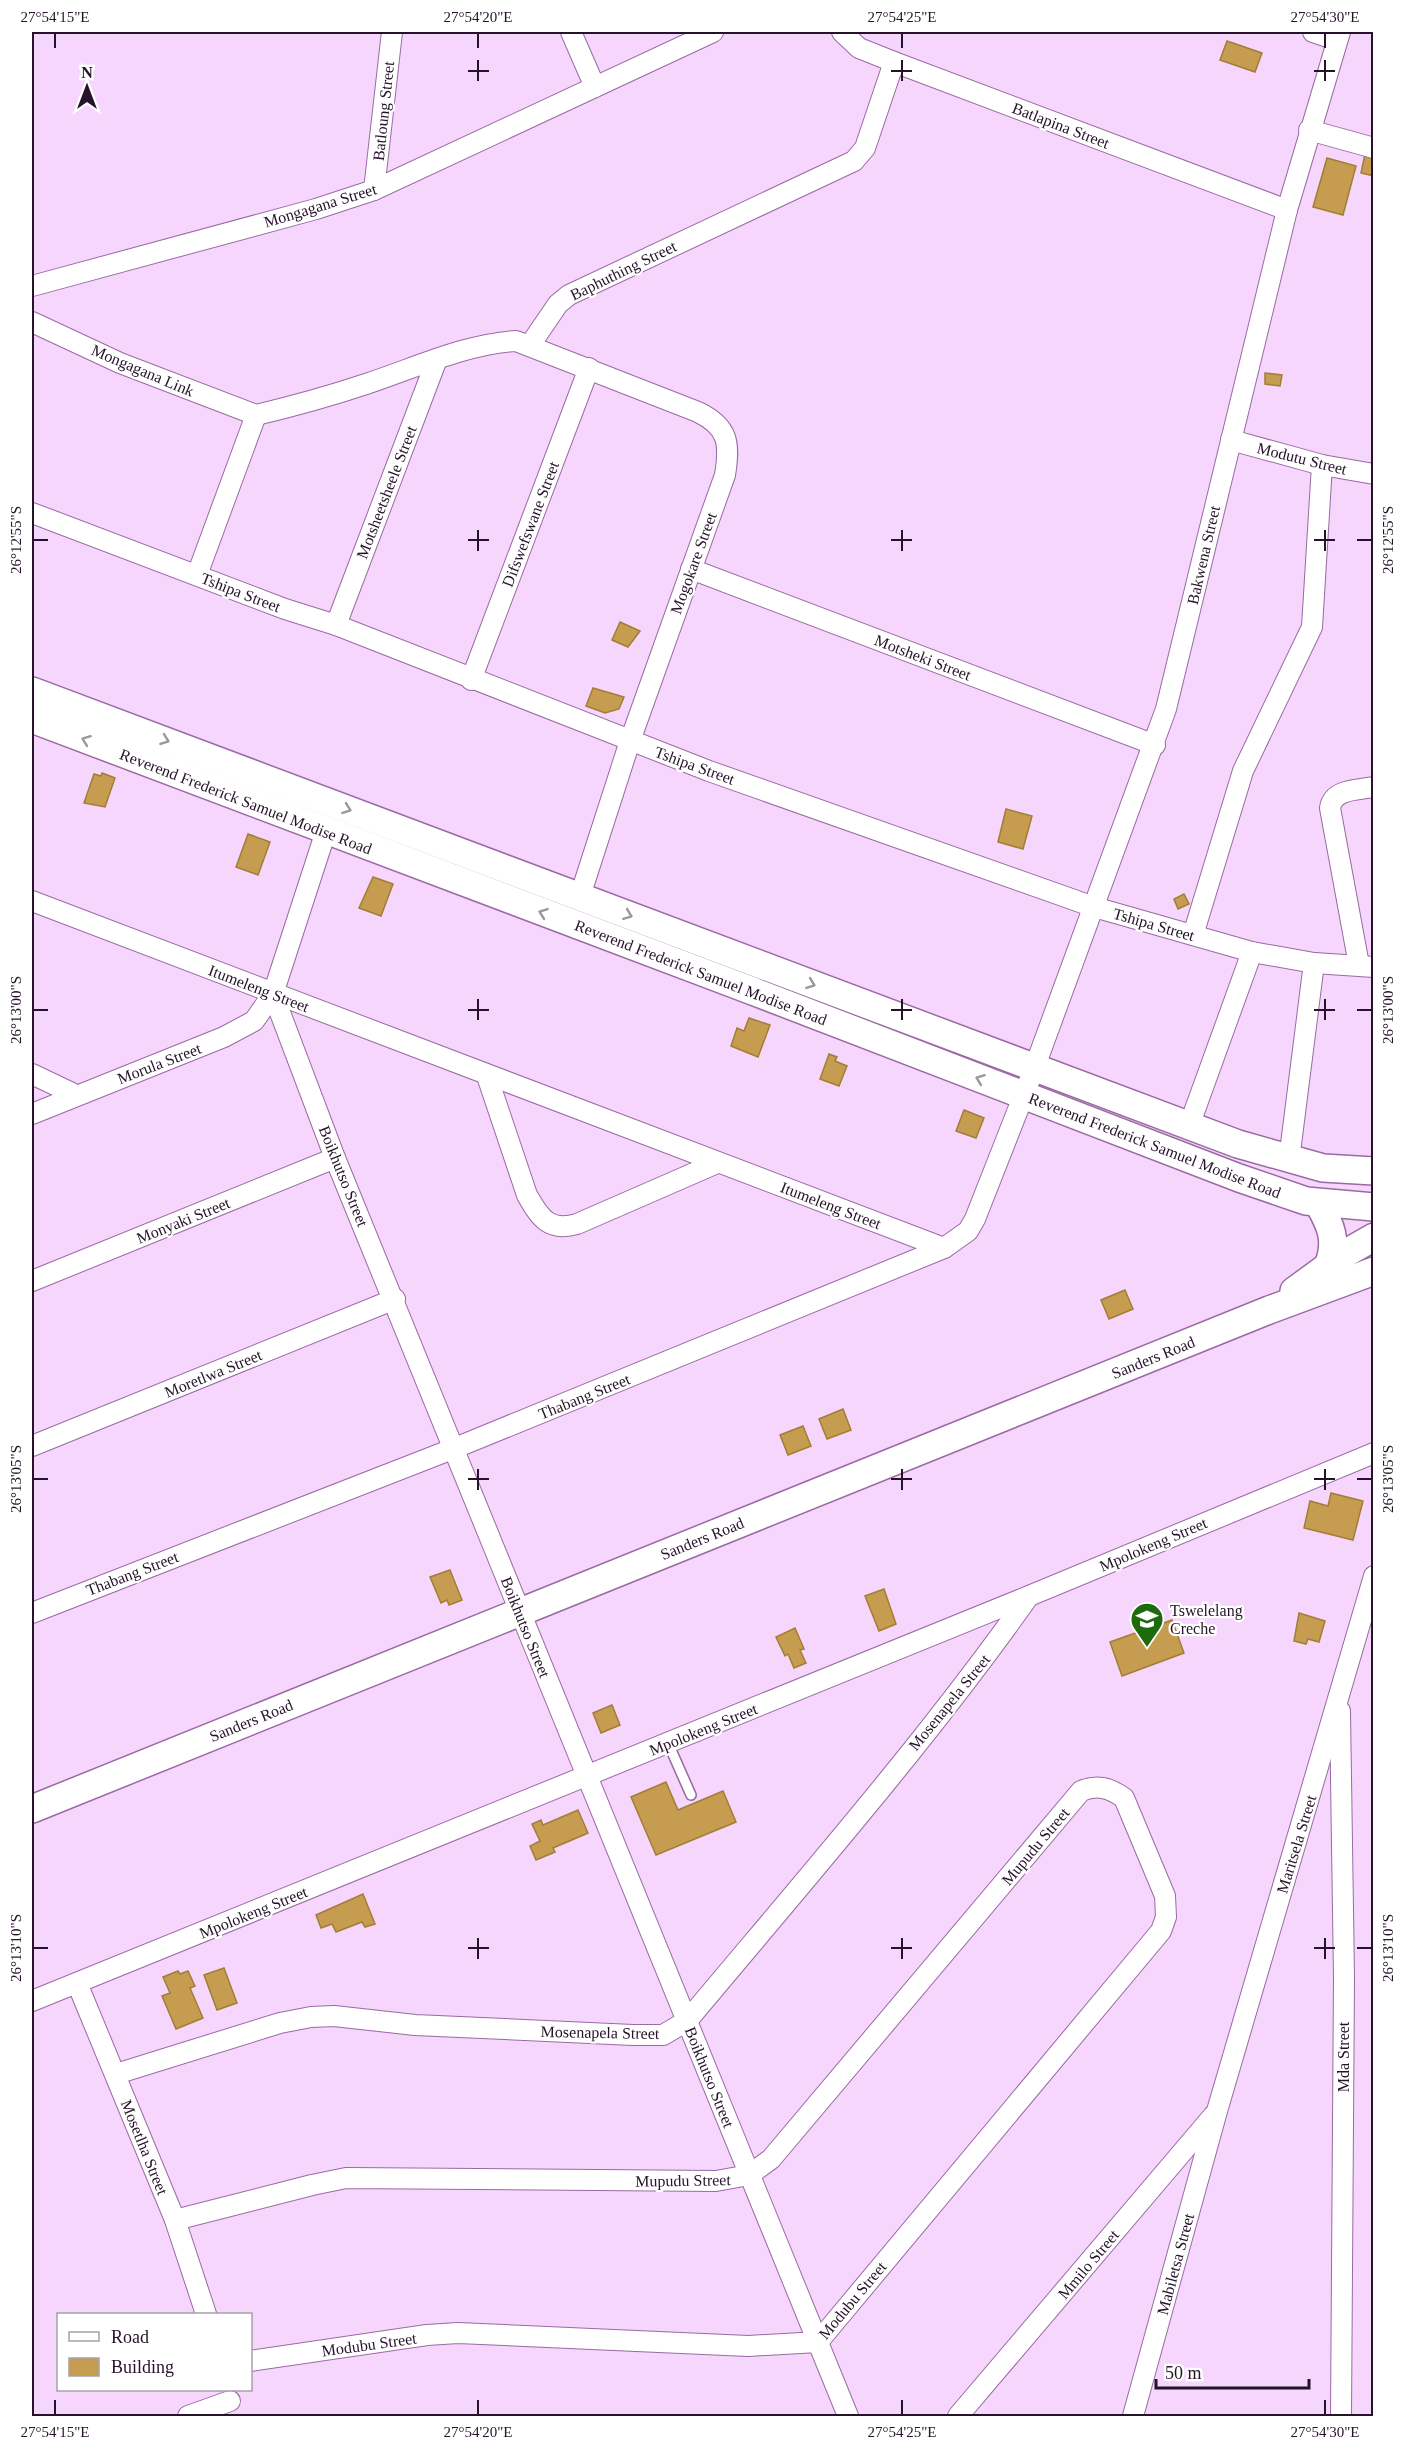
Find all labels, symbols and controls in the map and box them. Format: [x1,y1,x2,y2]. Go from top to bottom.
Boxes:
text: 27°54'15"E [21,9,90,25]
text: 27°54'20"E [444,9,513,25]
text: 27°54'25"E [868,9,937,25]
text: 27°54'30"E [1291,9,1360,25]
north arrow [57,57,117,117]
street label: Batloung Street [370,60,398,162]
text: N [81,64,93,81]
street label: Batlapina Street [1010,99,1112,153]
street label: Mongagana Street [262,180,379,232]
street label: Baphuthing Street [567,237,680,304]
street label: Mongagana Link [89,341,197,401]
street label: Motsheetsheele Street [353,423,420,561]
street label: Modutu Street [1255,439,1349,478]
street label: Difswefswane Street [499,459,562,589]
street label: Bakwena Street [1184,504,1223,606]
text: 26°12'55"S [8,506,24,574]
text: 26°12'55"S [1380,506,1396,574]
street label: Mogokare Street [667,509,721,617]
street label: Tshipa Street [198,570,283,617]
street label: Motsheki Street [872,631,974,684]
one-way arrow [159,733,170,746]
one-way arrow [81,734,91,747]
street label: Tshipa Street [652,743,738,789]
street label: Reverend Frederick Samuel Modise Road [117,745,374,857]
one-way arrow [342,802,352,815]
street label: Tshipa Street [1111,905,1197,945]
one-way arrow [538,907,549,920]
one-way arrow [623,907,633,920]
street label: Reverend Frederick Samuel Modise Road [572,916,829,1028]
street label: Itumeleng Street [206,962,312,1017]
text: 26°13'00"S [8,976,24,1044]
text: 26°13'00"S [1380,976,1396,1044]
one-way arrow [804,977,815,989]
street label: Morula Street [115,1039,204,1087]
one-way arrow [976,1074,987,1086]
street label: Reverend Frederick Samuel Modise Road [1026,1089,1283,1201]
street label: Boikhutso Street [316,1123,372,1230]
street label: Itumeleng Street [778,1179,884,1234]
street label: Monyaki Street [134,1194,233,1248]
street label: Sanders Road [1109,1333,1197,1382]
street label: Moretlwa Street [162,1346,265,1401]
street label: Thabang Street [536,1370,633,1423]
text: 26°13'05"S [8,1445,24,1513]
text: 26°13'05"S [1380,1445,1396,1513]
street label: Sanders Road [658,1514,746,1563]
street label: Mpolokeng Street [1097,1514,1210,1576]
street label: Thabang Street [84,1548,182,1600]
street label: Boikhutso Street [498,1574,554,1681]
school or university icon: Tswelelang Creche [1129,1601,1165,1648]
place label: Tswelelang Creche [1170,1602,1243,1637]
street label: Mosenapela Street [905,1650,994,1754]
street label: Sanders Road [207,1696,295,1745]
street label: Mpolokeng Street [647,1700,761,1760]
street label: Maritsela Street [1273,1792,1320,1895]
street label: Mupudu Street [998,1804,1074,1889]
street label: Mpolokeng Street [197,1883,311,1943]
text: 26°13'10"S [8,1914,24,1982]
text: 26°13'10"S [1380,1914,1396,1982]
street label: Mda Street [1335,2021,1352,2092]
street label: Mosenapela Street [541,2023,660,2043]
street label: Boikhutso Street [682,2024,738,2131]
street label: Mosetlha Street [118,2097,172,2198]
street label: Mupudu Street [635,2171,731,2191]
street label: Mabiletsa Street [1154,2211,1197,2317]
street label: Mmilo Street [1055,2226,1123,2302]
street label: Modubu Street [815,2258,890,2342]
legend [57,2313,252,2391]
text: Road [111,2327,149,2347]
street label: Modubu Street [321,2329,418,2360]
scale bar [1156,2352,1309,2390]
text: Building [111,2357,174,2377]
text: 50 m [1165,2363,1202,2383]
text: 27°54'15"E [21,2424,90,2440]
text: 27°54'20"E [444,2424,513,2440]
text: 27°54'25"E [868,2424,937,2440]
text: 27°54'30"E [1291,2424,1360,2440]

